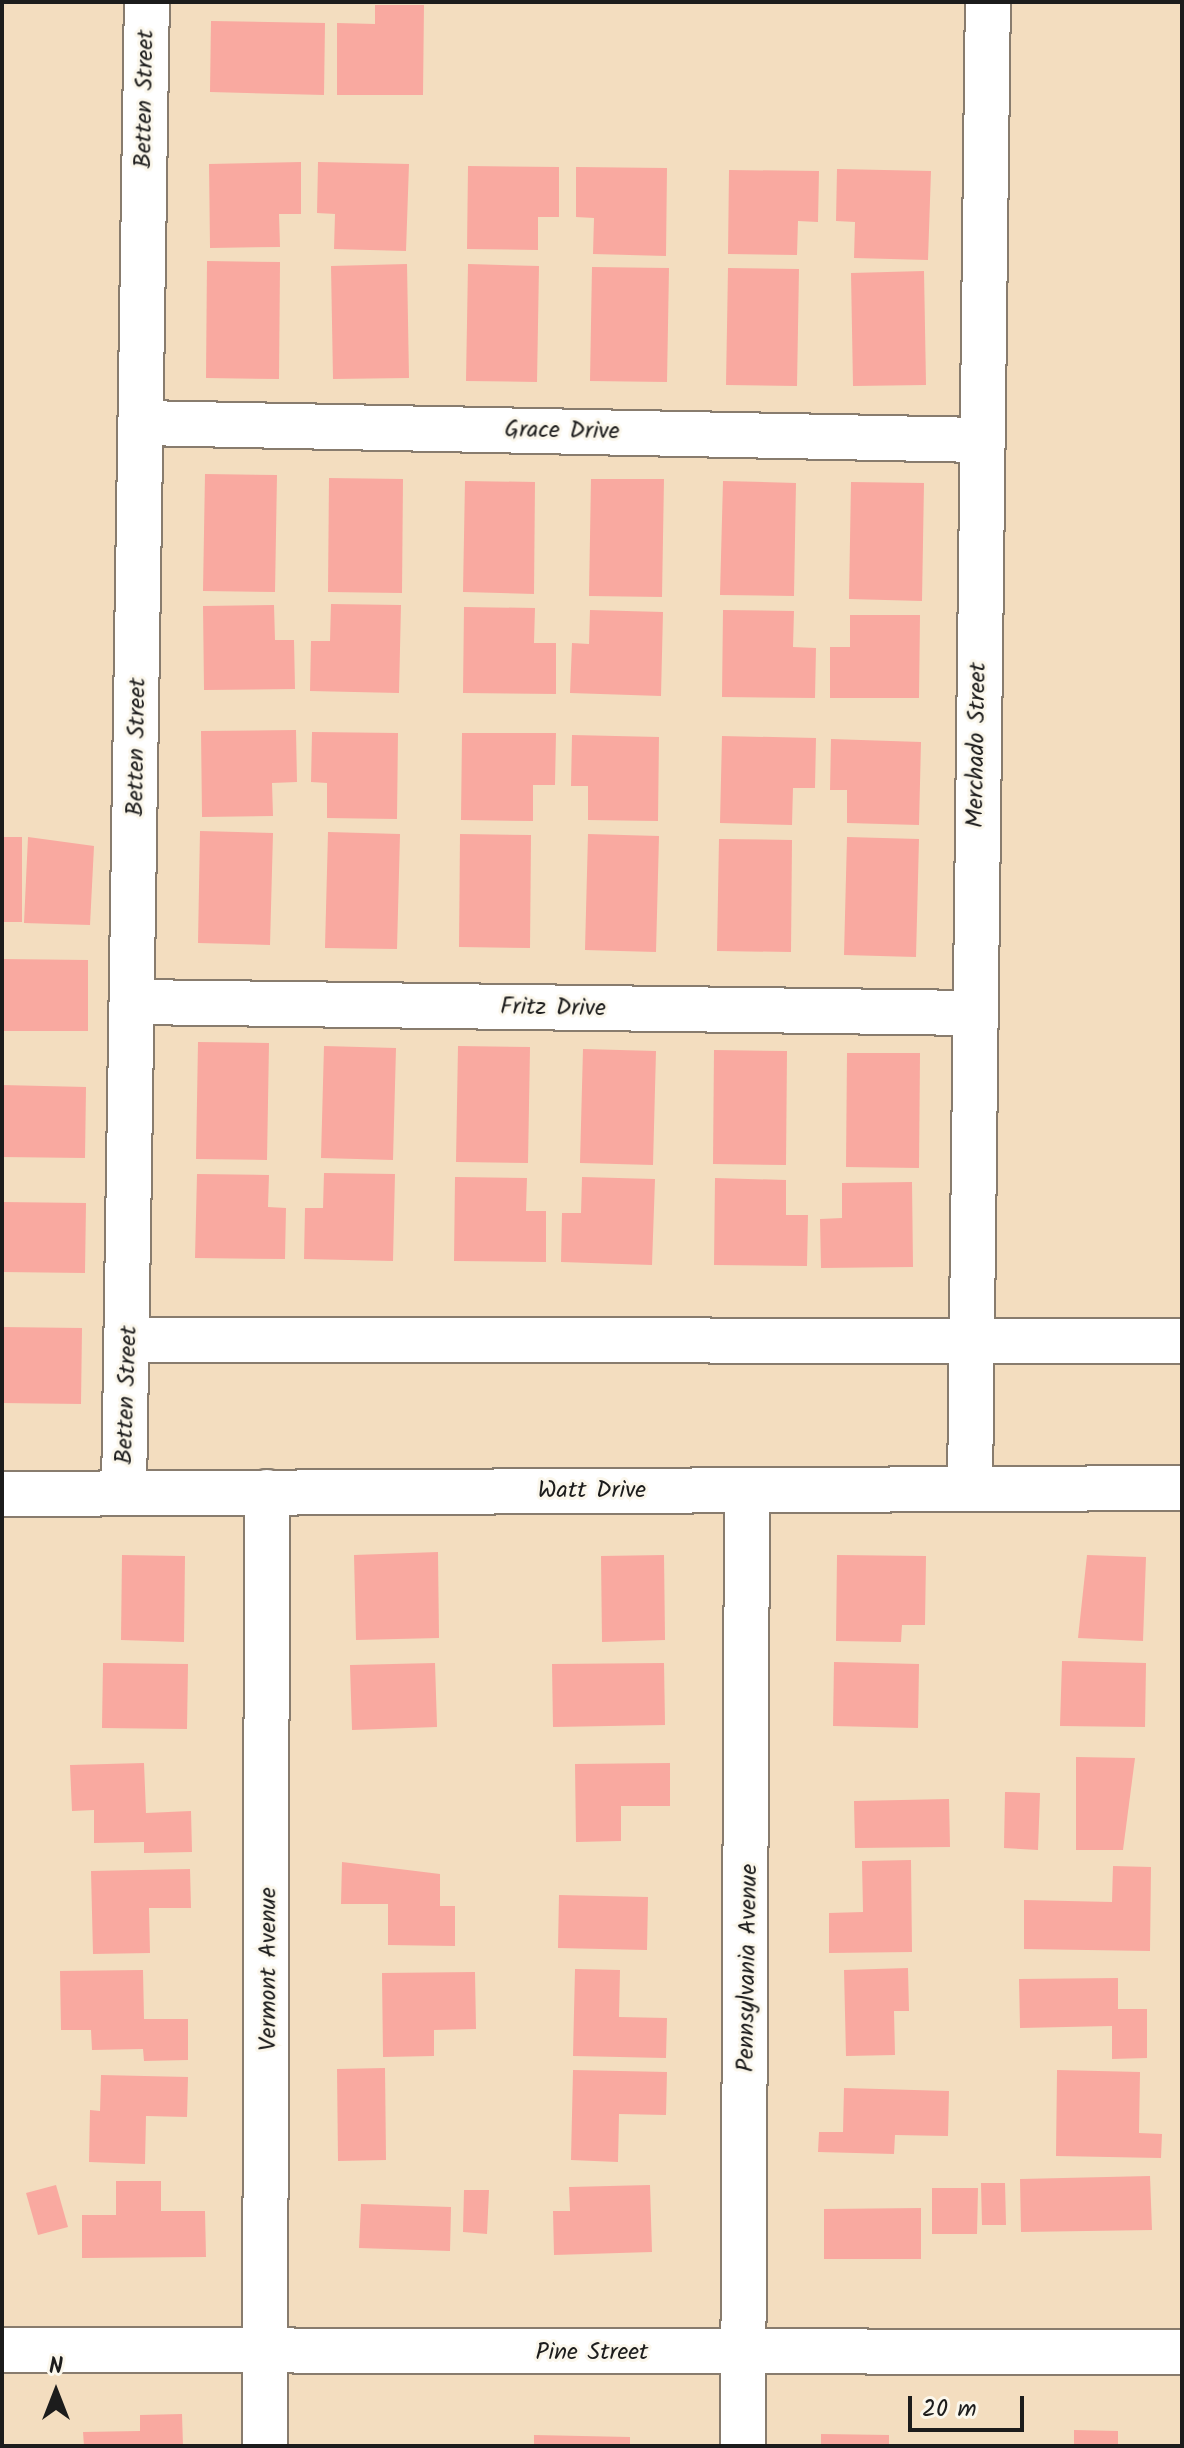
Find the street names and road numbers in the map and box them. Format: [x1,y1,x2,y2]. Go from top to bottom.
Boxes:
street label: Betten Street [129,29,161,169]
street label: Grace Drive [504,416,620,446]
street label: Merchado Street [961,662,993,828]
street label: Betten Street [121,677,153,817]
street label: Fritz Drive [500,993,606,1023]
street label: Betten Street [110,1325,144,1465]
street label: Watt Drive [538,1477,646,1505]
street label: Pennsylvania Avenue [732,1864,764,2072]
street label: Vermont Avenue [255,1887,283,2051]
street label: Pine Street [536,2339,648,2367]

